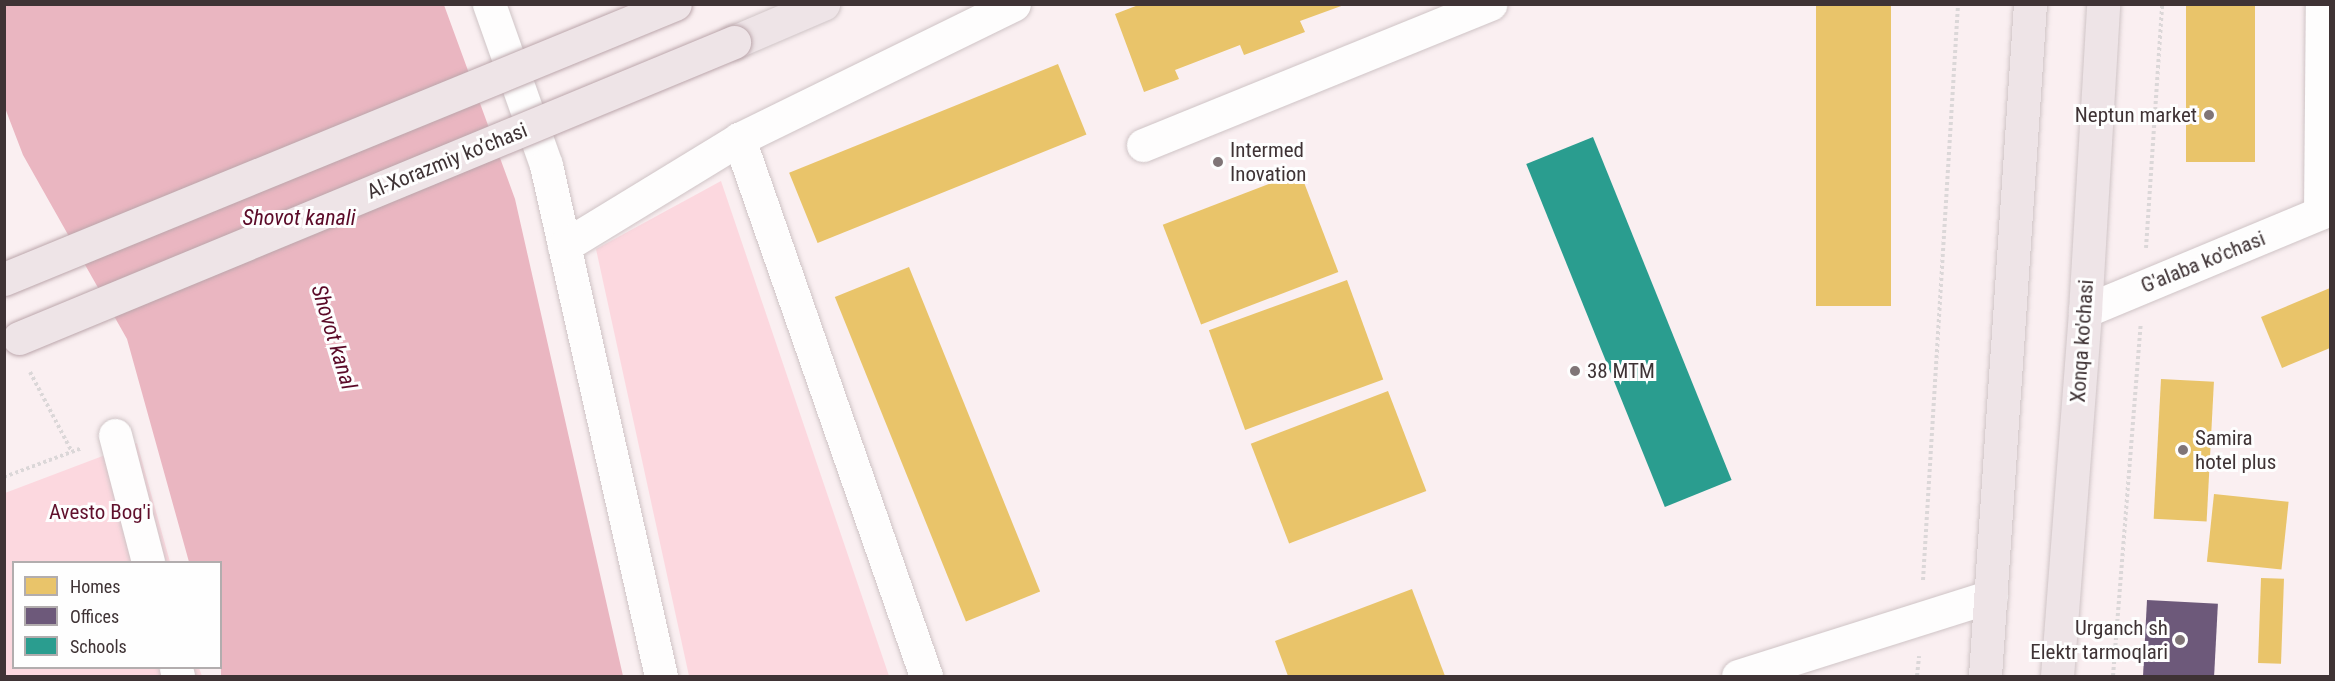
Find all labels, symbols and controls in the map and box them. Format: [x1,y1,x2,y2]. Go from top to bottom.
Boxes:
place label: Neptun market [2075,102,2197,128]
marker: Neptun market [2202,108,2216,122]
street label: Al-Xorazmiy ko’chasi [363,117,531,205]
place label: Intermed Inovation [1230,137,1306,187]
marker: Intermed Inovation [1211,155,1225,169]
water label: Shovot kanali [242,205,356,231]
street label: G'alaba ko'chasi [2137,226,2269,298]
street label: Xonqa ko'chasi [2065,279,2099,403]
water label: Shovot kanal [306,281,362,393]
place label: 38 MTM [1587,358,1655,384]
marker: 38 MTM [1568,364,1582,378]
place label: Samira hotel plus [2195,425,2276,475]
marker: Samira hotel plus [2176,443,2190,457]
park label: Avesto Bog'i [49,499,151,525]
legend [12,561,222,669]
text: Homes [70,576,120,597]
text: Offices [70,606,119,627]
place label: Urganch sh Elektr tarmoqlari [2030,615,2168,665]
marker: Urganch sh Elektr tarmoqlari [2173,633,2187,647]
text: Schools [70,636,127,657]

